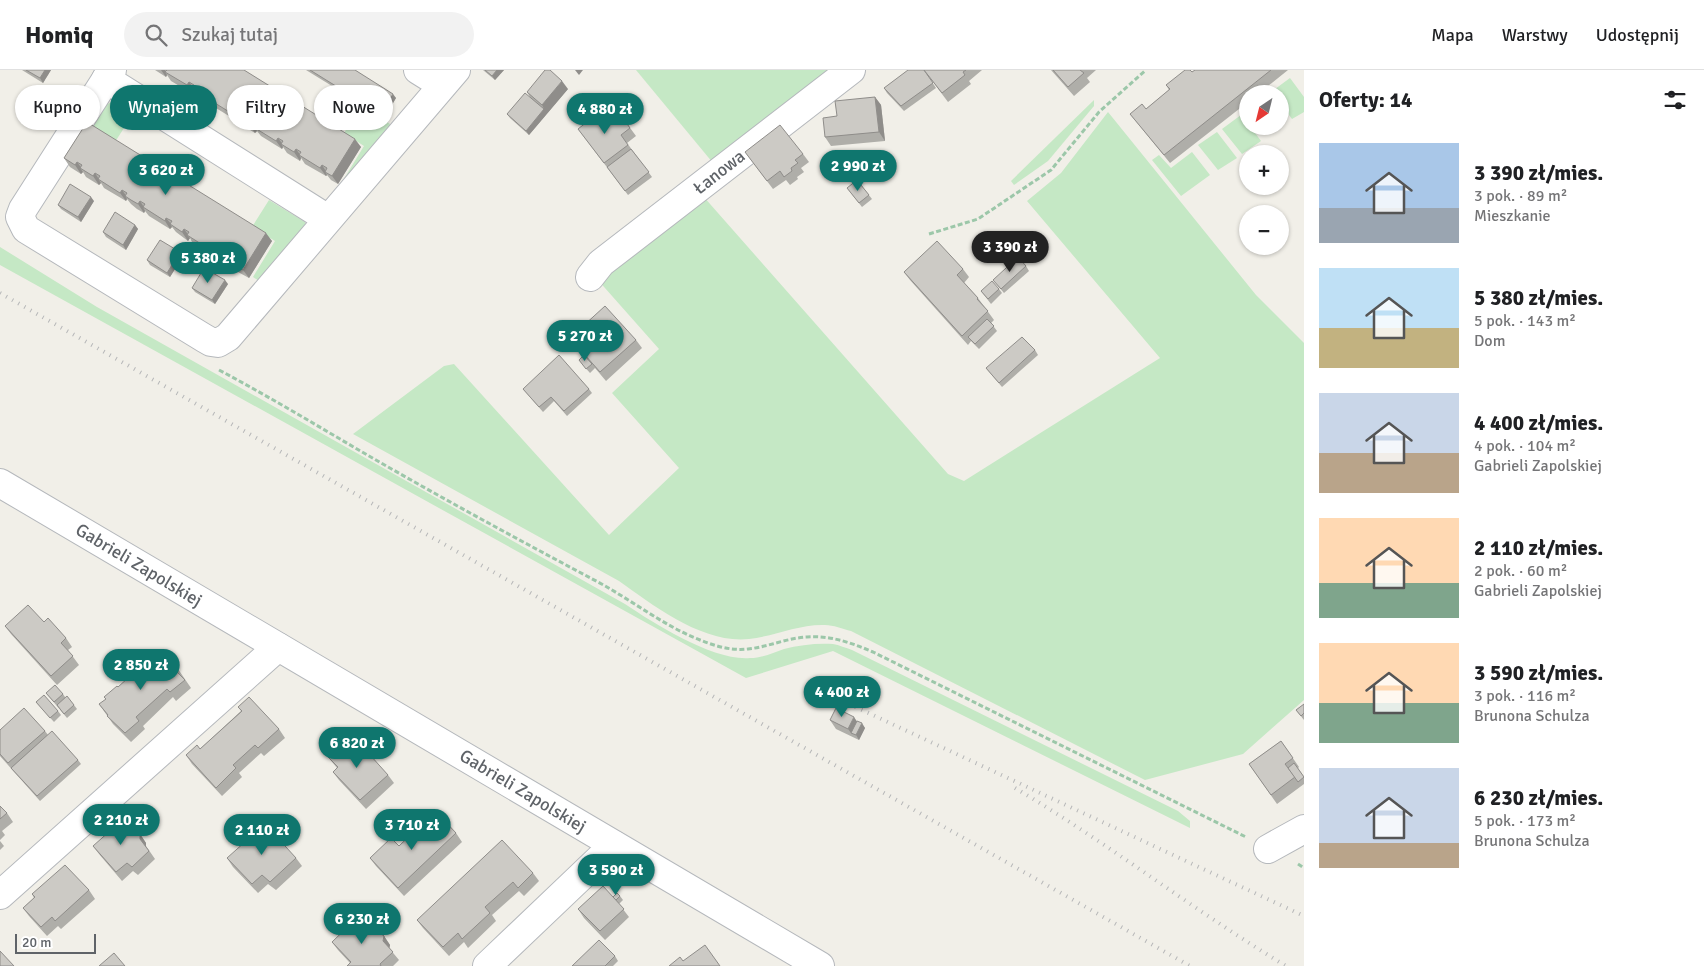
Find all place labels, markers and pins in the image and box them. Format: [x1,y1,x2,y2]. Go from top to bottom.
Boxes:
pin: 4 880 zł [553,92,657,135]
pin: 2 990 zł [806,150,910,192]
pin: 3 620 zł [114,154,218,196]
pin: 3 390 zł [958,230,1062,273]
pin: 5 380 zł [156,242,260,284]
pin: 5 270 zł [533,320,637,362]
pin: 2 850 zł [89,648,193,691]
pin: 4 400 zł [790,676,894,718]
pin: 6 820 zł [305,726,409,769]
pin: 2 210 zł [69,804,173,846]
pin: 3 710 zł [360,808,464,851]
pin: 2 110 zł [210,814,314,856]
pin: 3 590 zł [564,854,668,896]
pin: 6 230 zł [310,902,414,945]

